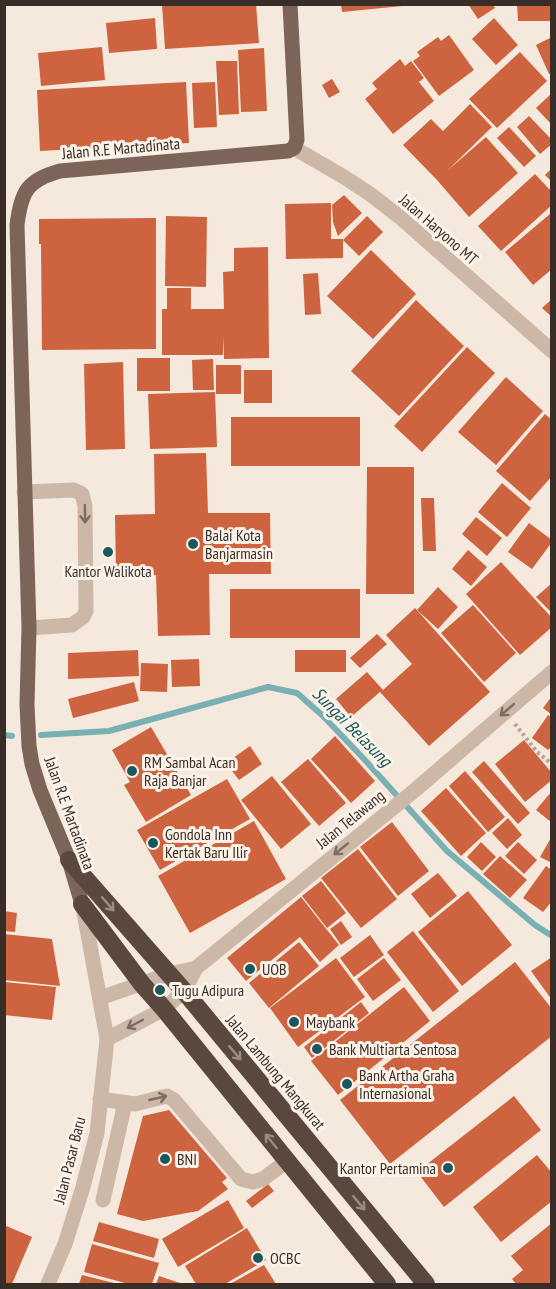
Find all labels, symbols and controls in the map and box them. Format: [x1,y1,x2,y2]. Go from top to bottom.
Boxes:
street label: Jalan R.E Martadinata [60,133,181,163]
street label: Jalan Haryono MT [395,189,482,269]
one-way arrow [79,504,91,524]
place label: Balai Kota Banjarmasin [205,525,273,563]
marker: Balai Kota Banjarmasin [186,537,200,551]
marker: Kantor Walikota [101,545,115,559]
place label: Kantor Walikota [64,561,152,581]
water label: Sungai Belasung [308,682,398,772]
one-way arrow [500,703,515,717]
place label: RM Sambal Acan Raja Banjar [144,752,235,790]
street label: Jalan R.E Martadinata [40,753,100,872]
marker: RM Sambal Acan Raja Banjar [125,764,139,778]
street label: Jalan Telawang [311,785,388,853]
place label: Gondola Inn Kertak Baru Ilir [165,824,248,862]
marker: Gondola Inn Kertak Baru Ilir [146,836,160,850]
one-way arrow [334,842,349,856]
one-way arrow [101,896,115,911]
place label: UOB [262,959,287,979]
marker: UOB [243,962,257,976]
place label: Tugu Adipura [172,980,244,1000]
marker: Tugu Adipura [153,983,167,997]
street label: Jalan Lambung Mangkurat [221,1010,330,1134]
place label: Maybank [306,1012,356,1032]
marker: Maybank [287,1015,301,1029]
one-way arrow [127,1019,145,1030]
place label: Bank Multiarta Sentosa [329,1039,457,1059]
marker: Bank Multiarta Sentosa [310,1042,324,1056]
one-way arrow [228,1045,241,1061]
place label: Bank Artha Graha Internasional [359,1065,454,1103]
marker: Bank Artha Graha Internasional [340,1077,354,1091]
one-way arrow [148,1092,167,1104]
street label: Jalan Pasar Baru [48,1114,89,1206]
one-way arrow [264,1133,277,1149]
place label: BNI [177,1149,197,1169]
marker: BNI [158,1152,172,1166]
place label: Kantor Pertamina [340,1158,436,1178]
marker: Kantor Pertamina [441,1161,455,1175]
one-way arrow [352,1195,365,1211]
place label: OCBC [270,1248,301,1268]
marker: OCBC [251,1251,265,1265]

